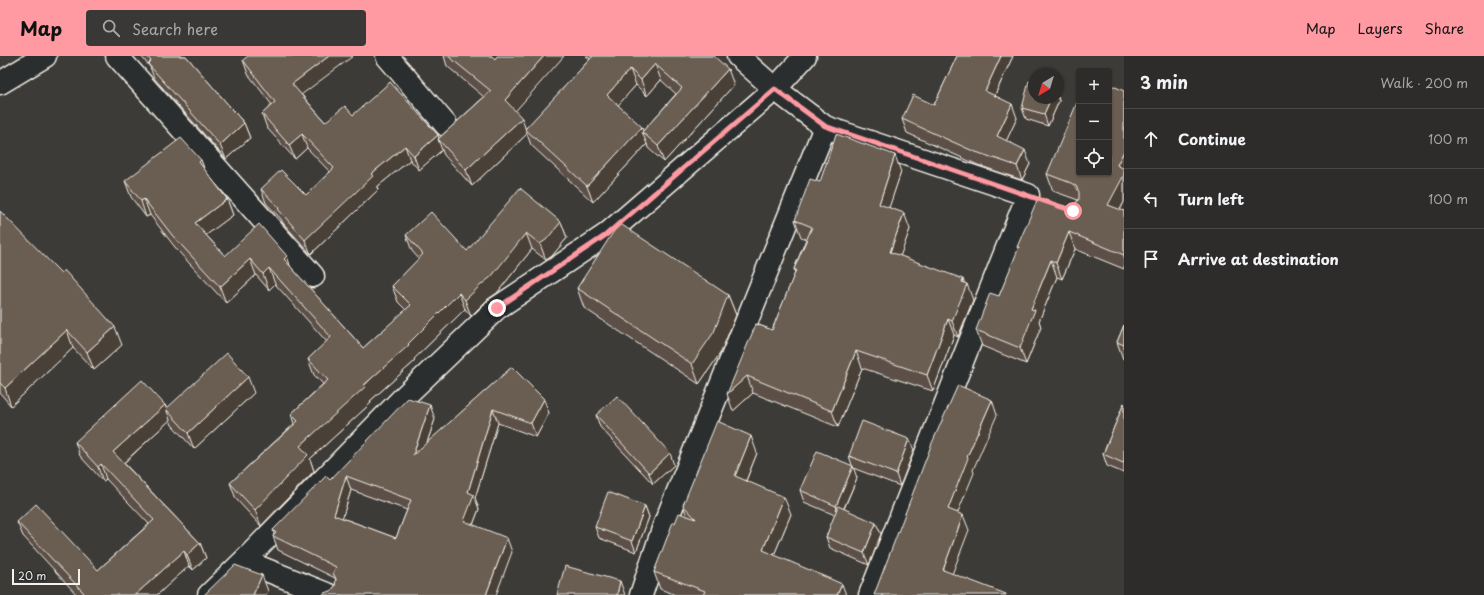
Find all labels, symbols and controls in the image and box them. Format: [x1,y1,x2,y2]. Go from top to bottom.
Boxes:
search box [86,10,366,46]
text: Map [20,14,62,42]
icon: search [100,17,122,39]
text: Search here [132,17,218,40]
text: Map [1306,18,1336,39]
text: Layers [1358,18,1403,39]
text: Share [1425,18,1464,39]
north arrow [1028,68,1064,104]
map controls [1076,68,1112,176]
button: + [1076,68,1112,104]
text: 3 min [1140,69,1188,95]
text: Walk · 200 m [1380,73,1468,92]
button: − [1076,104,1112,140]
text: Continue [1178,127,1246,150]
icon: ahead [1140,128,1162,150]
text: 100 m [1428,129,1468,148]
button: locate [1076,140,1112,176]
text: Turn left [1178,187,1244,210]
icon: left [1140,188,1162,210]
text: 100 m [1428,189,1468,208]
route start [1064,202,1082,220]
text: Arrive at destination [1178,247,1339,270]
icon: arrive [1140,248,1162,270]
route end [488,299,506,317]
scale bar [12,567,80,586]
text: 20 m [18,567,46,584]

